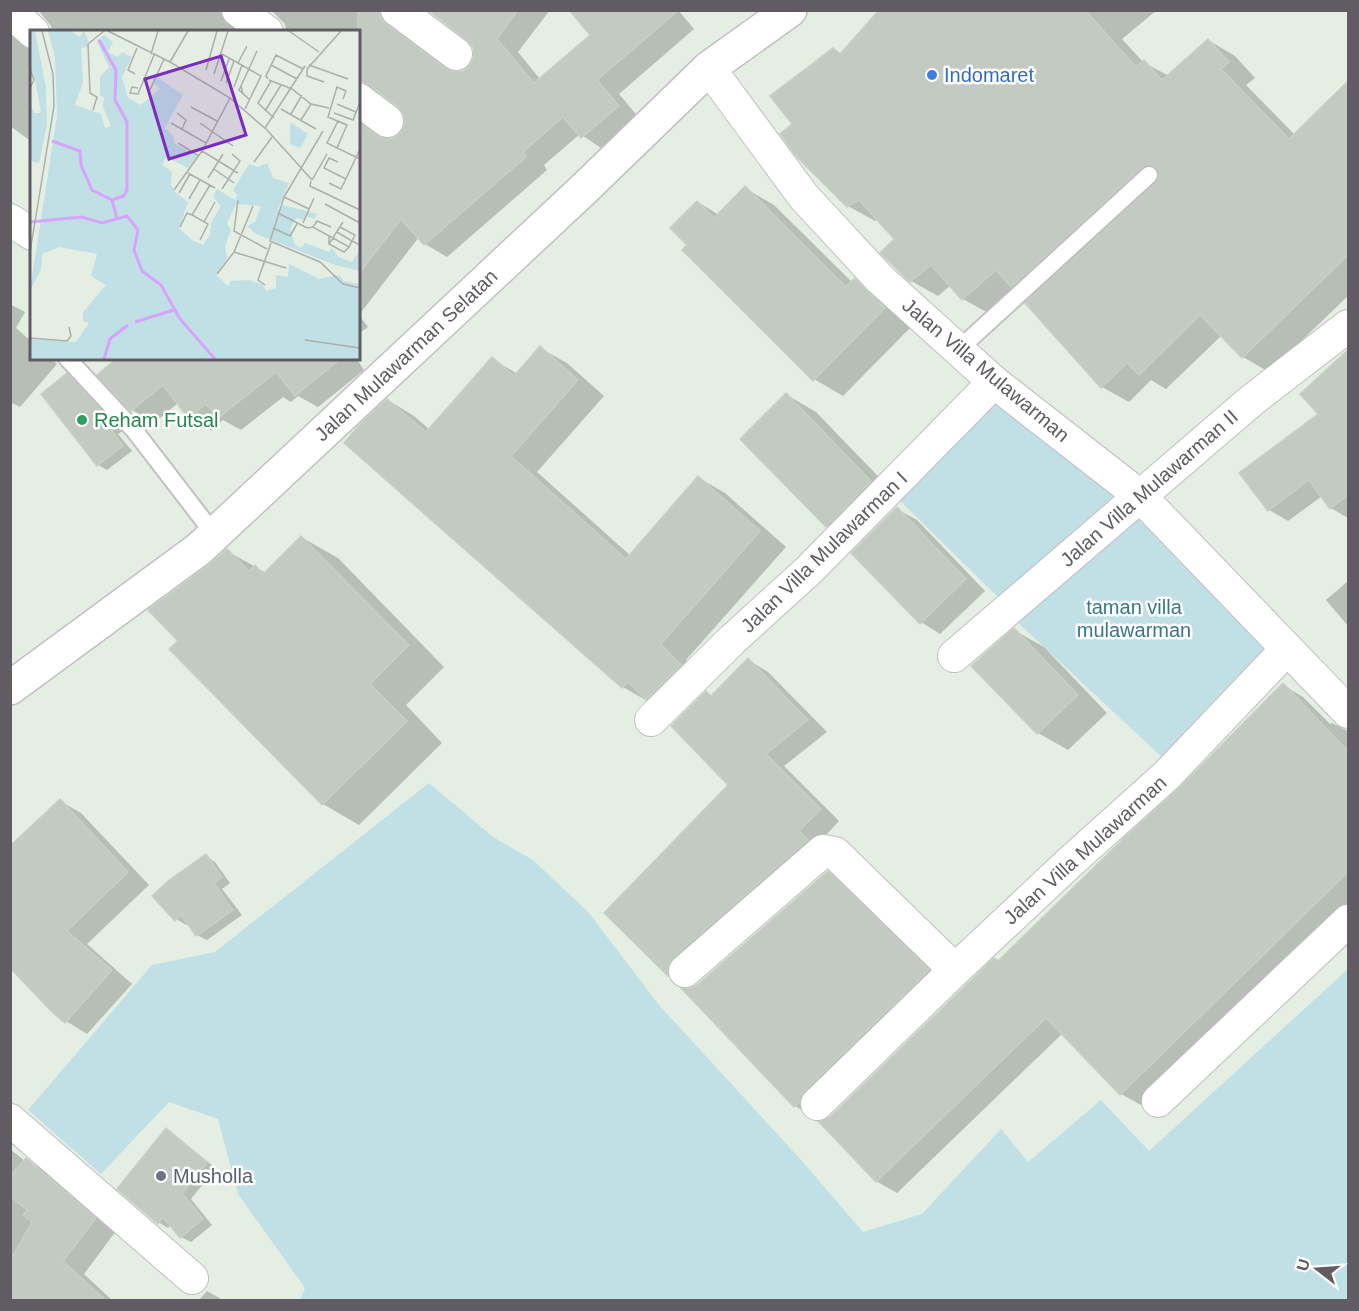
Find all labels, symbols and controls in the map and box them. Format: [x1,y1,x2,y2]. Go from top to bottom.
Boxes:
inset map [30,30,360,360]
place label: Indomaret [944,64,1034,86]
marker: Indomaret [925,68,939,82]
street label: Jalan Mulawarman Selatan [310,265,502,445]
street label: Jalan Villa Mulawarman [898,294,1074,446]
street label: Jalan Villa Mulawarman II [1056,405,1242,571]
place label: Reham Futsal [94,409,219,431]
marker: Reham Futsal [75,413,89,427]
street label: Jalan Villa Mulawarman I [737,467,911,637]
park label: taman villa mulawarman [1077,596,1191,641]
street label: Jalan Villa Mulawarman [999,771,1171,929]
place label: Musholla [173,1165,254,1187]
marker: Musholla [154,1169,168,1183]
north arrow [1287,1239,1347,1299]
text: U [1293,1257,1313,1273]

